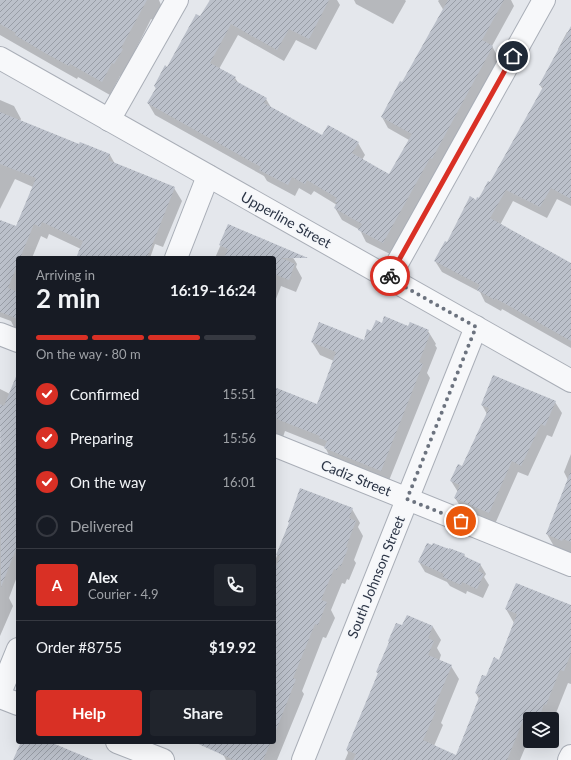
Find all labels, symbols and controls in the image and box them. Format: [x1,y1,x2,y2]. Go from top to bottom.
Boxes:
pin [496,39,530,73]
icon: home [502,45,524,67]
street label: Upperline Street [238,188,334,251]
courier [370,256,410,296]
icon: bike [379,265,401,287]
text: Arriving in [36,267,95,283]
text: 16:19–16:24 [170,281,256,299]
text: 2 min [36,282,100,314]
text: On the way · 80 m [36,346,141,362]
icon: check [36,383,58,405]
text: Confirmed [70,385,139,403]
text: 15:51 [223,386,256,402]
icon: check [36,427,58,449]
text: Preparing [70,429,133,447]
text: 15:56 [223,430,256,446]
street label: Cadiz Street [319,456,394,499]
icon: check [36,471,58,493]
text: On the way [70,473,146,491]
text: 16:01 [223,474,256,490]
pin [444,504,478,538]
icon: bag [450,510,472,532]
street label: South Johnson Street [343,513,408,641]
text: Delivered [70,517,133,535]
button: phone [214,564,256,606]
text: Alex [88,568,118,586]
text: A [52,576,62,594]
text: Courier · 4.9 [88,586,159,602]
text: Order #8755 [36,638,122,656]
text: $19.92 [209,638,256,656]
button: Help [36,690,142,736]
button: Share [150,690,256,736]
map controls [523,712,559,748]
button: layers [523,712,559,748]

